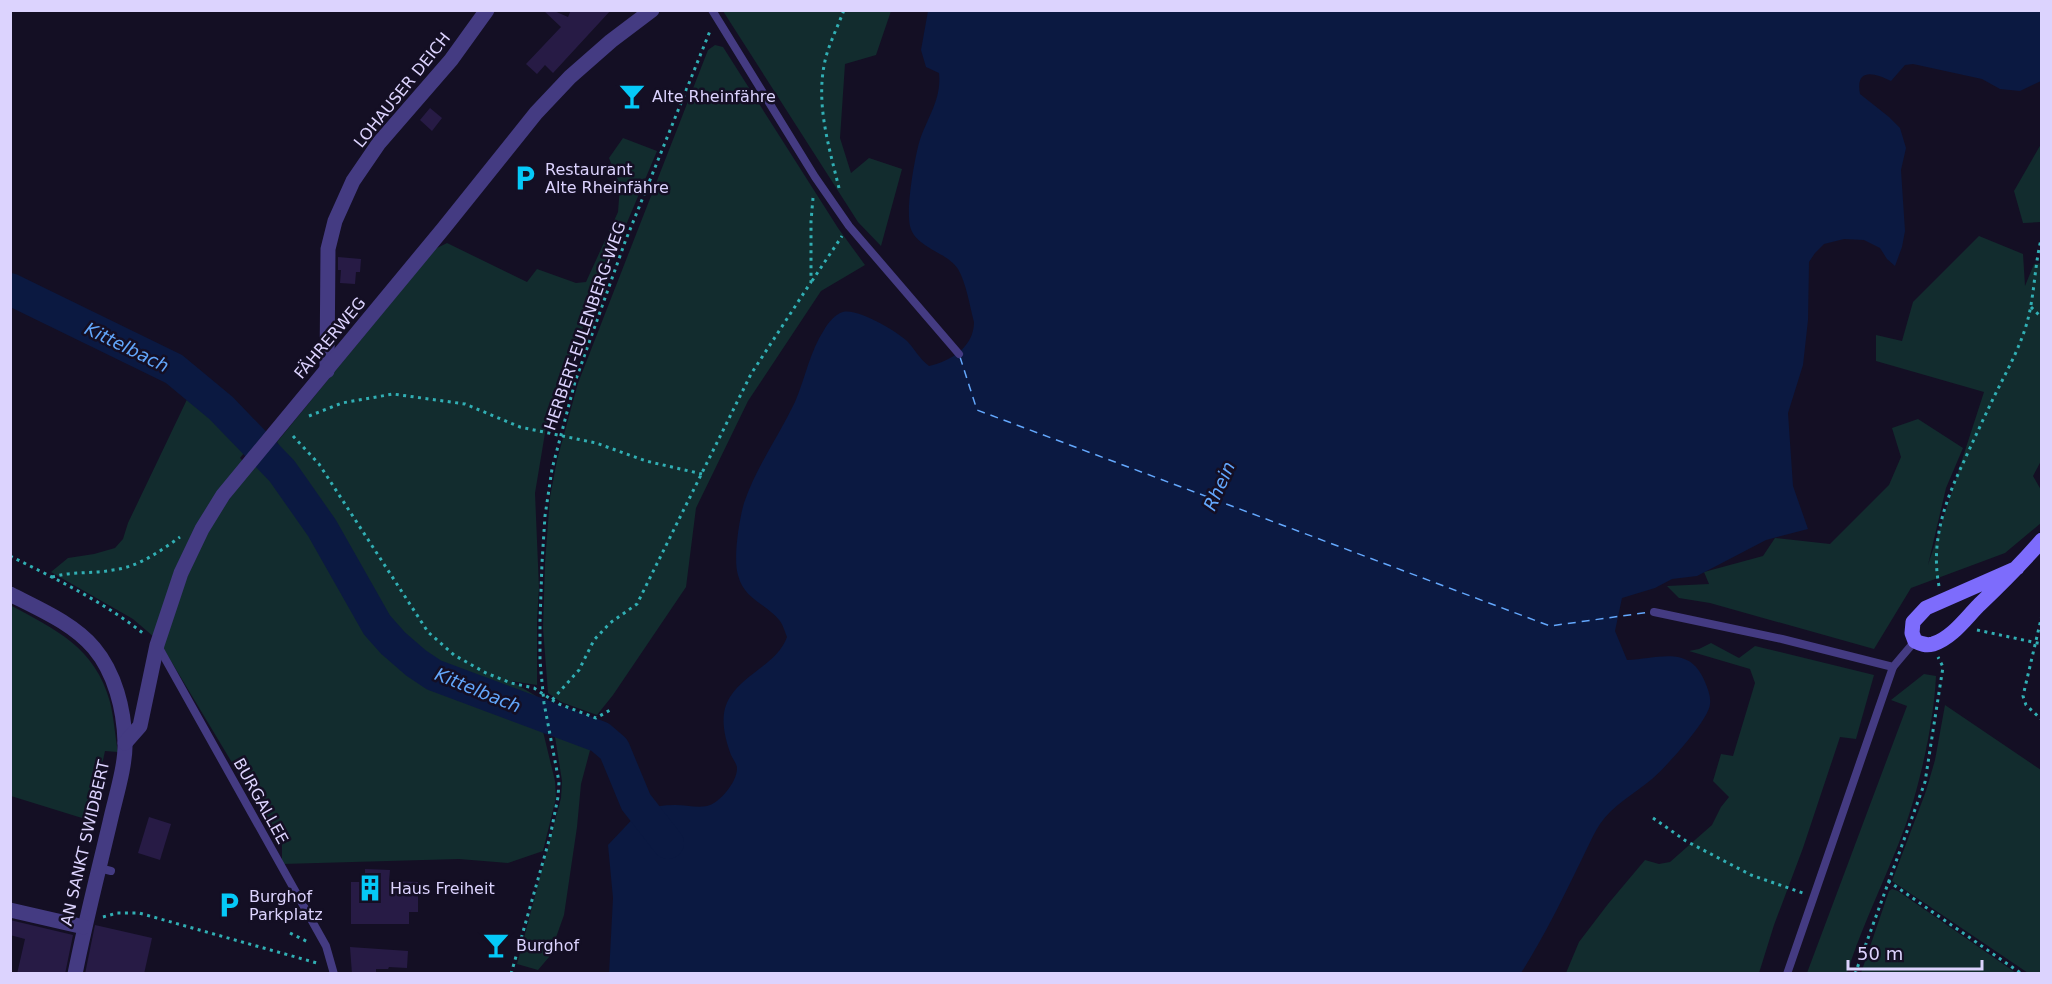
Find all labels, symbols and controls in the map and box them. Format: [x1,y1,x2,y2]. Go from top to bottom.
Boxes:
street label: LOHAUSER DEICH [350,29,454,151]
bar icon: Alte Rheinfähre [617,81,647,111]
place label: Alte Rheinfähre [652,87,776,106]
place label: Restaurant Alte Rheinfähre [545,160,669,197]
parking icon: Restaurant Alte Rheinfähre [510,163,540,193]
street label: HERBERT-EULENBERG-WEG [540,219,630,433]
street label: FÄHRERWEG [290,293,370,383]
water label: Kittelbach [82,318,172,376]
water label: Rhein [1199,458,1239,514]
water label: Kittelbach [432,663,524,717]
street label: BURGALLEE [230,755,292,847]
street label: AN SANKT SWIDBERT [57,758,113,928]
building icon: Haus Freiheit [355,873,385,903]
place label: Haus Freiheit [390,879,495,898]
place label: Burghof Parkplatz [249,887,323,924]
parking icon: Burghof Parkplatz [214,890,244,920]
bar icon: Burghof [481,930,511,960]
scale bar [1848,933,1982,971]
place label: Burghof [516,936,580,955]
text: 50 m [1857,943,1903,964]

